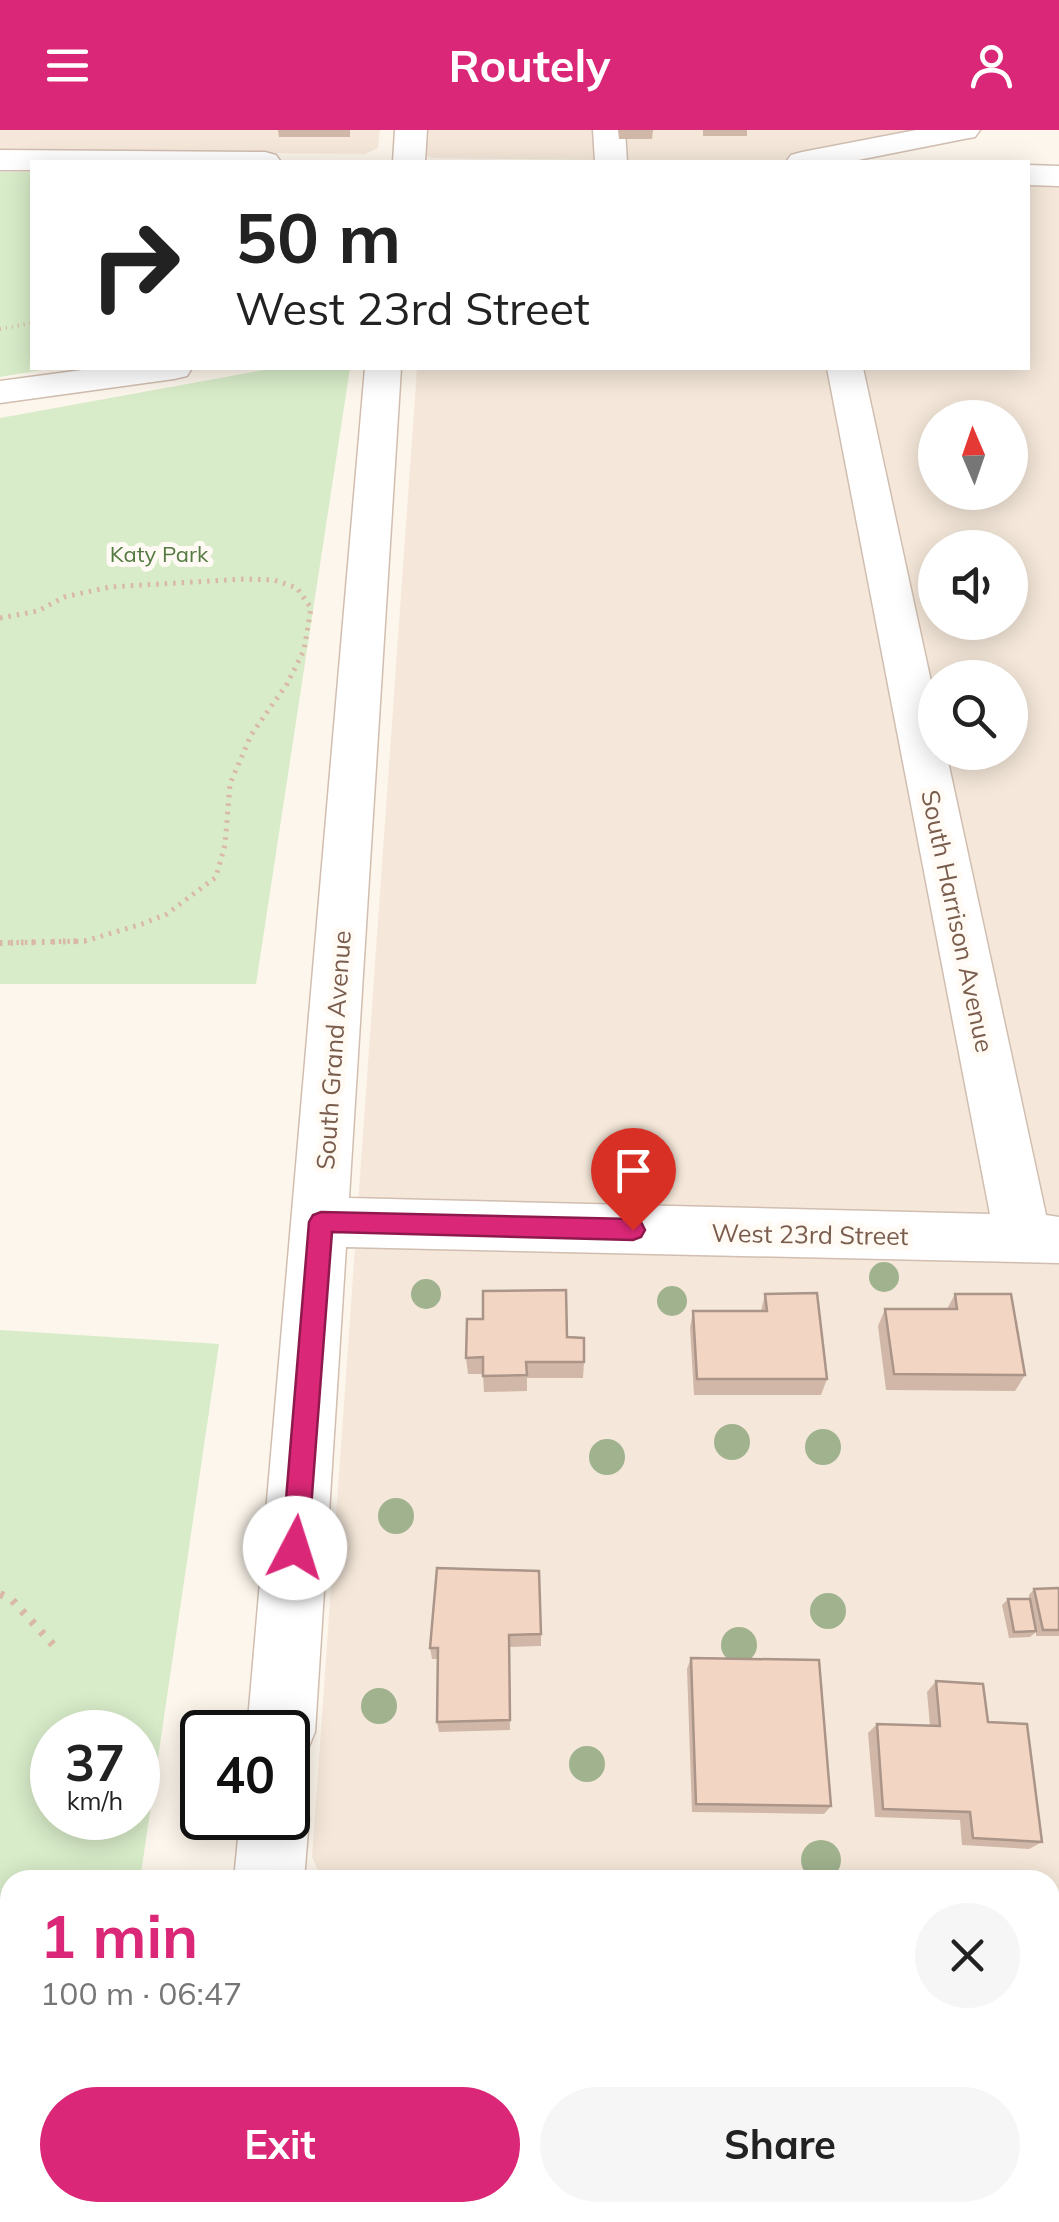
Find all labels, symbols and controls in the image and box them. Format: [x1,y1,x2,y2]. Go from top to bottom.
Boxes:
text: Routely [448,37,611,93]
icon: menu [40,38,95,93]
icon: person [964,38,1019,93]
text: 50 m [235,193,401,281]
icon: right [70,200,200,330]
text: West 23rd Street [235,280,590,336]
north arrow [918,400,1028,510]
map controls [918,400,1028,770]
button: sound [918,530,1028,640]
park label: Katy Park [110,540,209,568]
button: search [918,660,1028,770]
street label: South Harrison Avenue [915,787,1001,1055]
street label: South Grand Avenue [309,929,357,1171]
pin [591,1128,676,1231]
icon: arrive [606,1143,661,1198]
street label: West 23rd Street [711,1217,909,1251]
position arrow [243,1496,347,1600]
speed limit sign: 40 [180,1710,310,1840]
text: 37 [65,1731,125,1794]
text: km/h [67,1785,123,1816]
text: 1 min [40,1898,198,1973]
button: close [915,1903,1020,2008]
text: 100 m · 06:47 [40,1973,242,2013]
button: Exit [40,2087,520,2202]
button: Share [540,2087,1020,2202]

